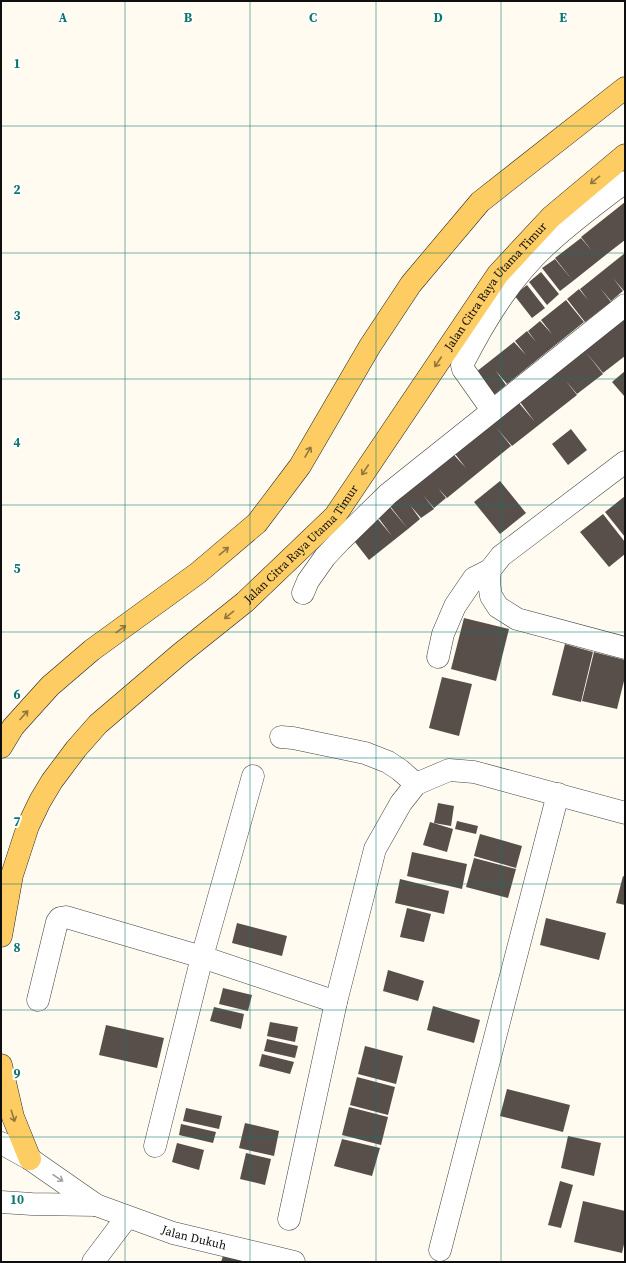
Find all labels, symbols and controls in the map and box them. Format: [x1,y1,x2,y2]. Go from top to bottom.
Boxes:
text: A [59,9,68,26]
text: B [184,9,193,26]
text: C [309,9,317,26]
text: D [433,9,443,26]
text: E [559,9,567,26]
text: 1 [13,55,21,72]
one-way arrow [589,176,600,185]
text: 2 [13,181,21,198]
street label: Jalan Citra Raya Utama Timur [440,218,550,355]
text: 3 [13,307,21,324]
one-way arrow [434,356,442,367]
text: 4 [13,434,21,451]
one-way arrow [304,446,312,458]
one-way arrow [361,464,369,476]
street label: Jalan Citra Raya Utama Timur [240,482,362,607]
one-way arrow [219,546,230,555]
text: 5 [13,560,21,577]
one-way arrow [223,610,234,619]
one-way arrow [115,625,126,634]
text: 6 [13,686,21,703]
one-way arrow [19,710,28,720]
text: 7 [13,813,21,830]
text: 8 [13,939,21,956]
text: 9 [13,1065,21,1082]
one-way arrow [10,1109,17,1122]
one-way arrow [52,1174,63,1182]
text: 10 [10,1191,24,1208]
street label: Jalan Dukuh [158,1221,228,1254]

